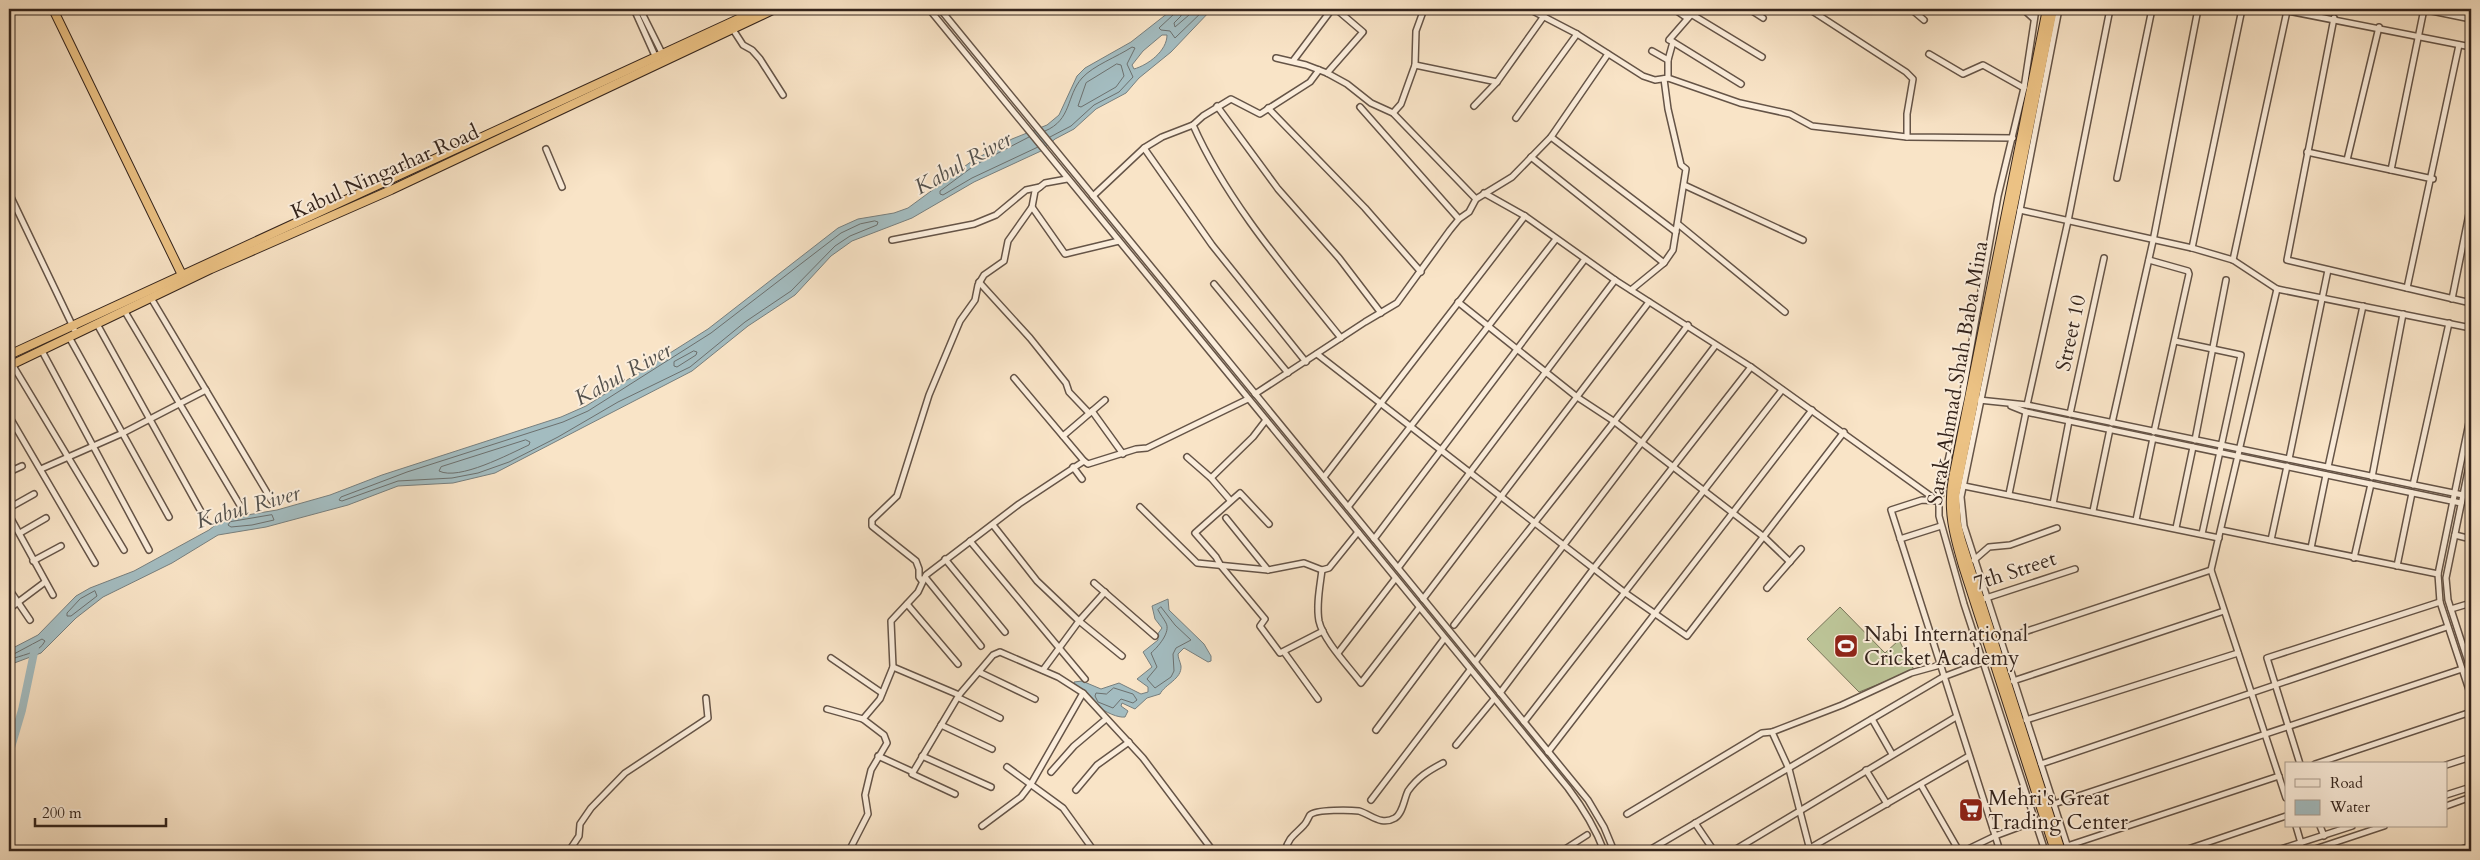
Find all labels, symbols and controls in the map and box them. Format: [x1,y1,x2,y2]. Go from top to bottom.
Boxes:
street label: Kabul Ningarhar Road [286,118,484,226]
water label: Kabul River [909,124,1018,202]
street label: Sarak Ahmad Shah Baba Mina [1920,239,1996,507]
street label: Street 10 [2049,292,2093,374]
water label: Kabul River [569,335,678,413]
water label: Kabul River [192,478,304,536]
street label: 7th Street [1970,544,2060,598]
place label: Nabi International Cricket Academy [1864,620,2028,673]
sports icon: Nabi International Cricket Academy [1833,633,1859,659]
legend [2285,762,2448,828]
text: Road [2330,773,2363,793]
place label: Mehri's Great Trading Center [1988,784,2128,837]
scale bar [35,795,166,827]
supermarket icon: Mehri's Great Trading Center [1958,797,1984,823]
text: Water [2329,797,2371,817]
text: 200 m [42,803,82,823]

